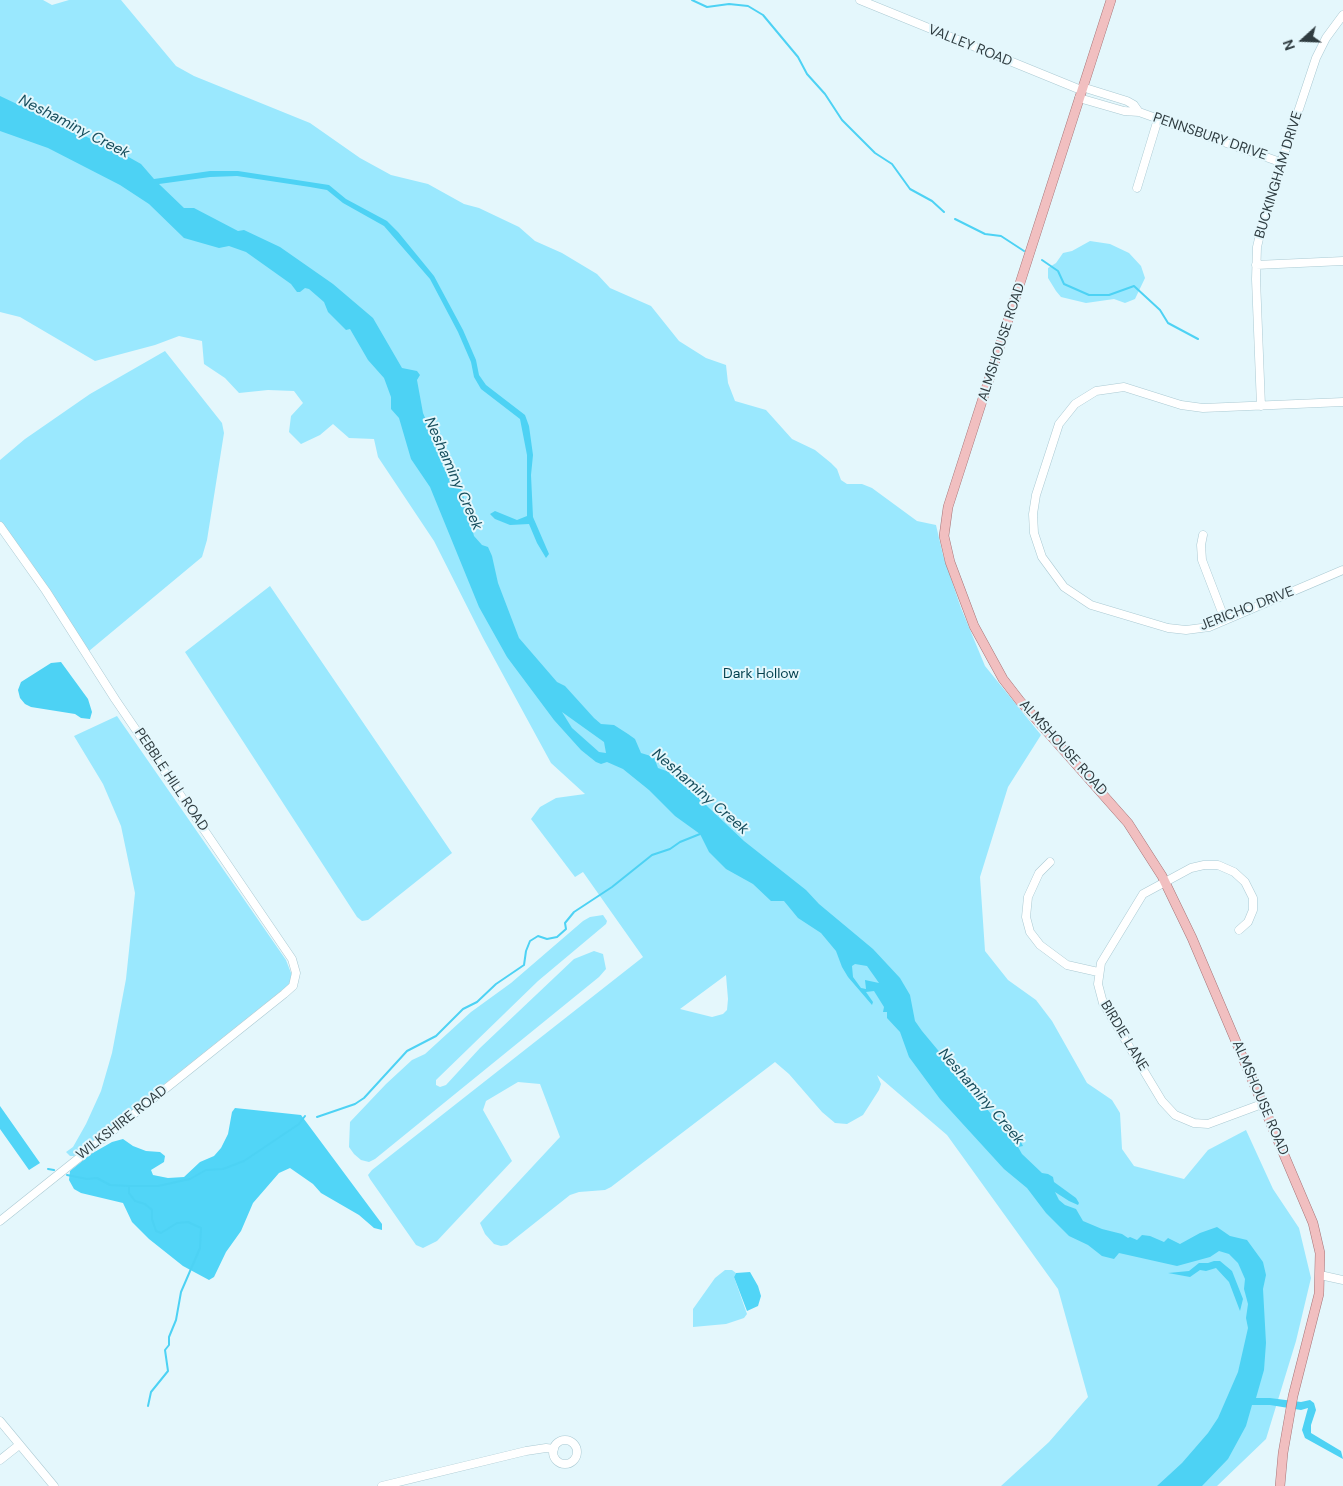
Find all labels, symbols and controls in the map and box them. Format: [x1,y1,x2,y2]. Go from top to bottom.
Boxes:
north arrow [1278,15,1328,65]
street label: VALLEY ROAD [926,22,1014,70]
text: N [1279,37,1299,53]
water label: Neshaminy Creek [16,91,132,163]
street label: BUCKINGHAM DRIVE [1252,109,1306,241]
street label: PENNSBURY DRIVE [1151,110,1269,164]
street label: ALMSHOUSE ROAD [975,281,1029,403]
water label: Neshaminy Creek [420,415,486,533]
street label: JERICHO DRIVE [1198,583,1296,635]
park label: Dark Hollow [723,666,799,682]
street label: ALMSHOUSE ROAD [1016,697,1110,799]
street label: PEBBLE HILL ROAD [130,725,212,835]
water label: Neshaminy Creek [648,745,752,839]
street label: BIRDIE LANE [1096,998,1152,1074]
street label: ALMSHOUSE ROAD [1228,1038,1292,1158]
water label: Neshaminy Creek [934,1045,1028,1149]
street label: WILKSHIRE ROAD [73,1082,171,1164]

